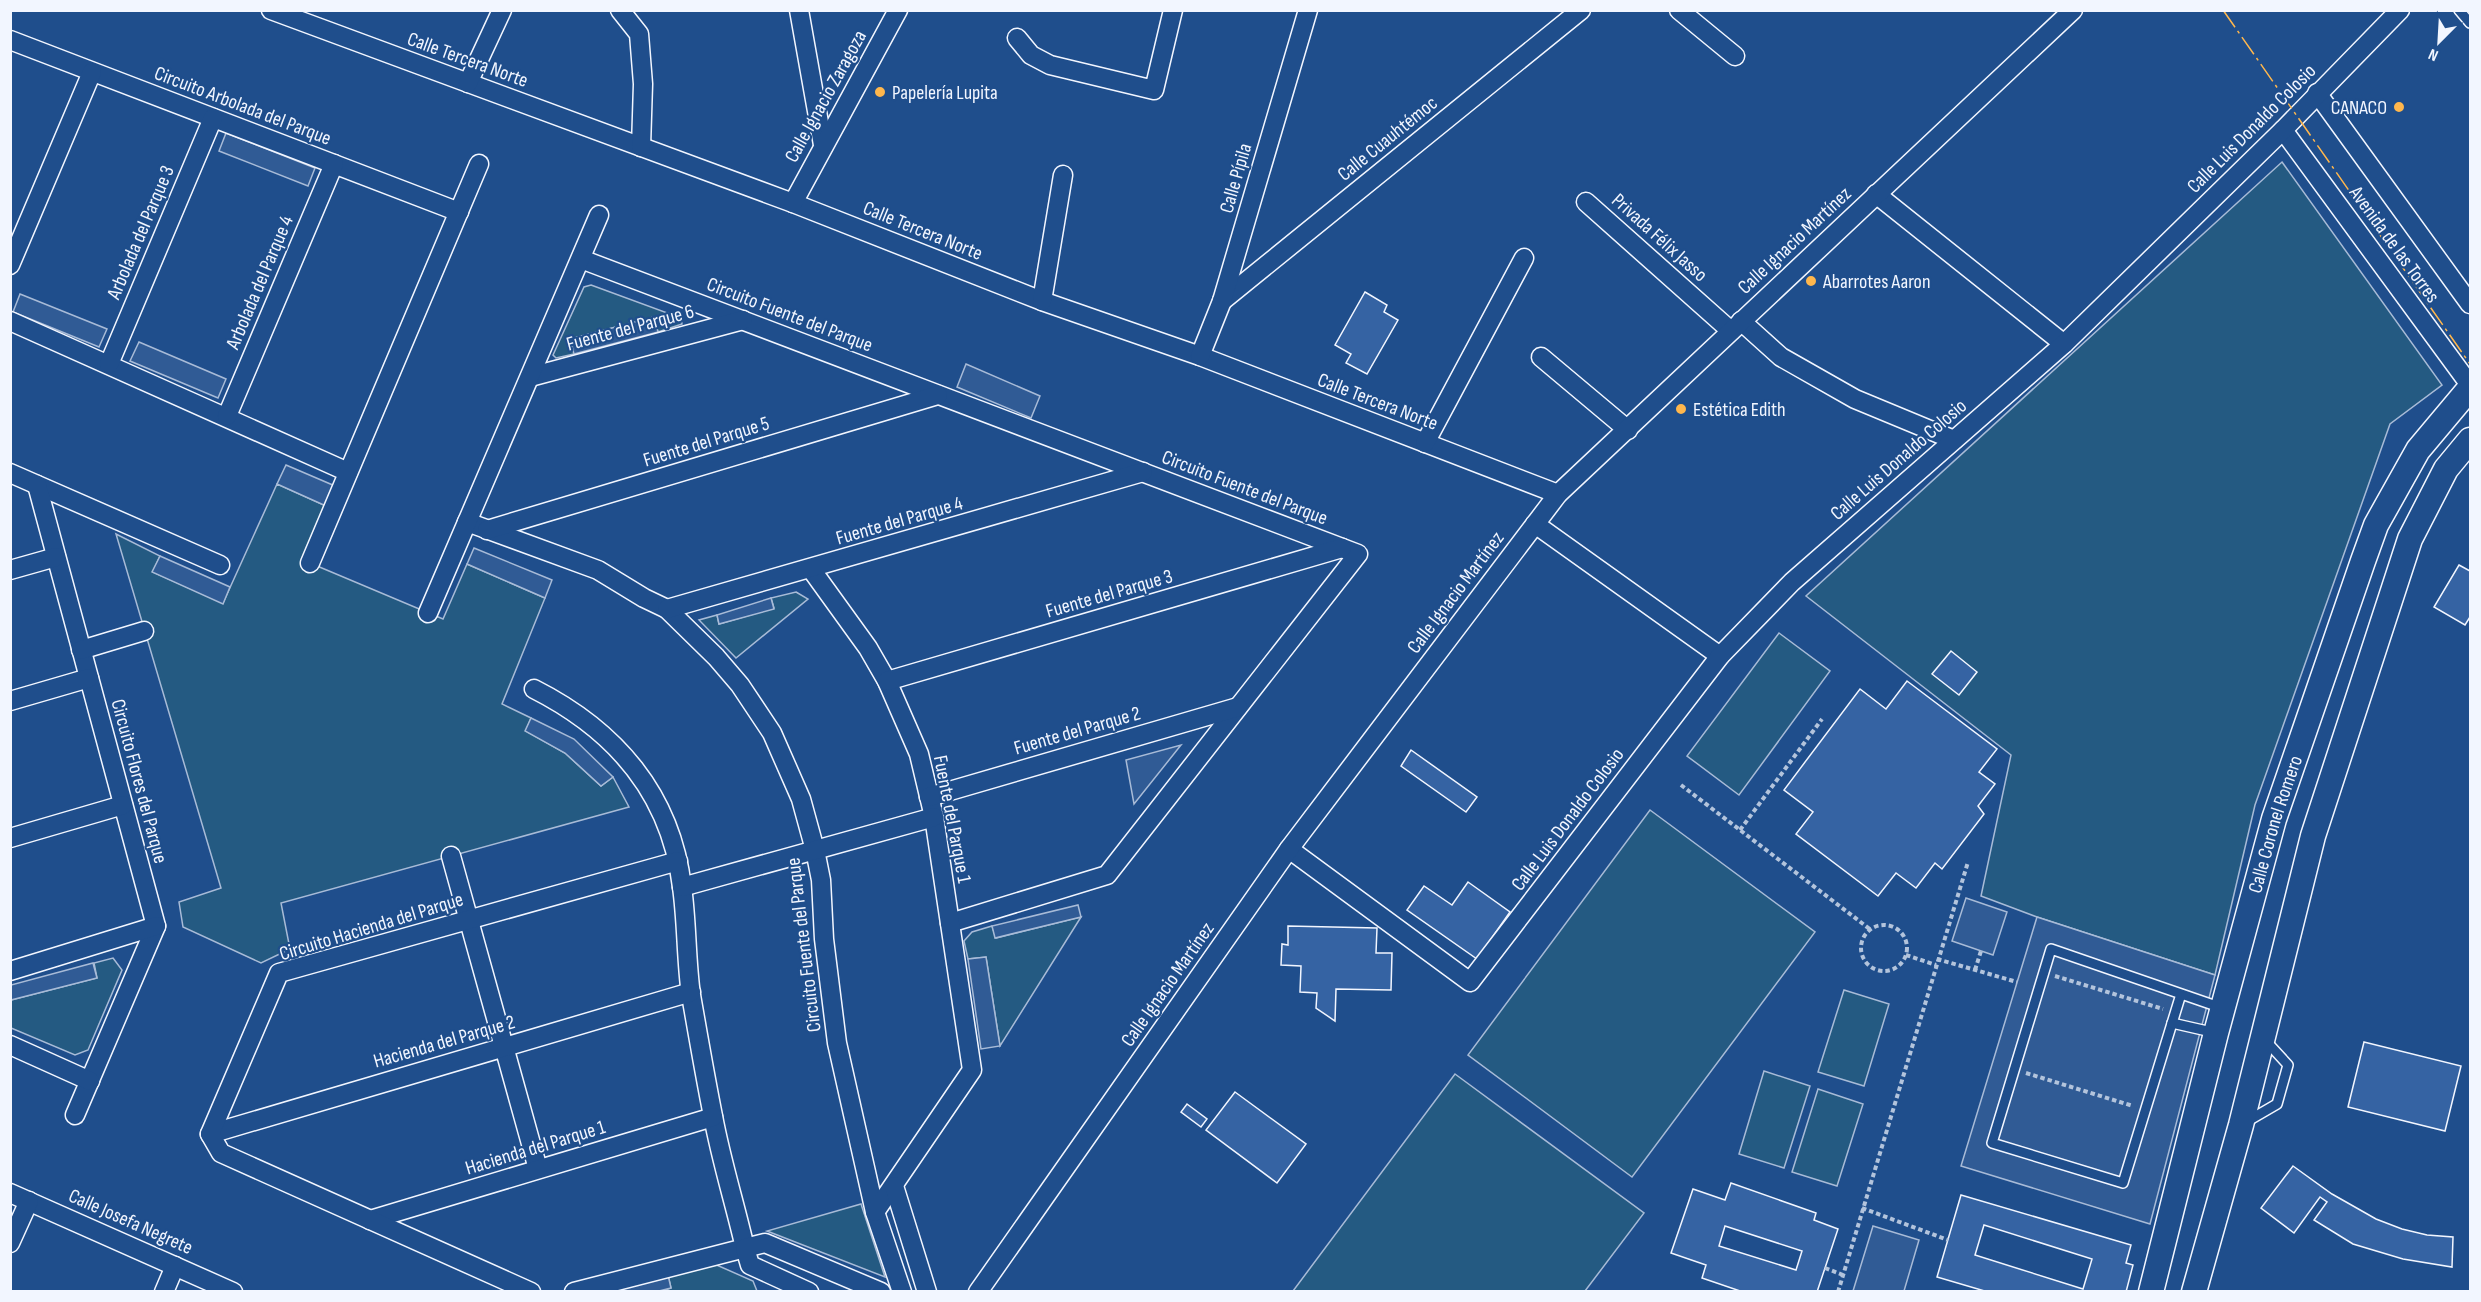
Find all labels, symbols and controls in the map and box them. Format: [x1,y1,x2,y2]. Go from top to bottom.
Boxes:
north arrow [2409,12,2469,72]
street label: Calle Ignacio Zaragoza [780,26,872,167]
street label: Calle Tercera Norte [404,27,531,93]
text: N [2426,44,2441,65]
street label: Calle Luis Donaldo Colosio [2182,59,2321,198]
street label: Circuito Arbolada del Parque [151,61,334,151]
place label: Papelería Lupita [892,81,998,105]
marker: Papelería Lupita [873,85,887,99]
street label: Calle Cuauhtémoc [1333,91,1442,186]
place label: CANACO [2331,96,2387,120]
marker: CANACO [2392,100,2406,114]
street label: Calle Pípila [1215,141,1257,216]
street label: Arbolada del Parque 3 [102,162,180,304]
street label: Avenida de las Torres [2343,181,2445,308]
street label: Calle Ignacio Martínez [1733,182,1856,299]
street label: Privada Félix Jasso [1607,189,1712,287]
street label: Calle Tercera Norte [859,196,986,266]
street label: Arbolada del Parque 4 [221,212,299,354]
place label: Abarrotes Aaron [1822,270,1930,294]
street label: Circuito Fuente del Parque [703,272,876,358]
marker: Abarrotes Aaron [1804,274,1818,288]
street label: Fuente del Parque 6 [564,299,697,357]
street label: Calle Tercera Norte [1314,368,1441,436]
street label: Calle Luis Donaldo Colosio [1826,394,1972,525]
place label: Estética Edith [1693,398,1786,422]
marker: Estética Edith [1674,402,1688,416]
street label: Fuente del Parque 5 [640,411,772,472]
street label: Circuito Fuente del Parque [1158,445,1331,531]
street label: Fuente del Parque 4 [833,491,965,551]
street label: Calle Ignacio Martínez [1402,527,1509,658]
street label: Fuente del Parque 3 [1043,564,1175,624]
street label: Circuito Flores del Parque [106,696,173,866]
street label: Fuente del Parque 2 [1011,701,1143,760]
street label: Calle Luis Donaldo Colosio [1506,743,1629,896]
street label: Calle Coronel Romero [2243,752,2308,896]
street label: Fuente del Parque 1 [928,753,976,885]
street label: Circuito Fuente del Parque [781,856,827,1033]
street label: Circuito Hacienda del Parque [276,888,466,966]
street label: Calle Ignacio Martínez [1116,918,1220,1051]
street label: Hacienda del Parque 2 [371,1010,518,1074]
street label: Hacienda del Parque 1 [463,1115,608,1181]
street label: Calle Josefa Negrete [65,1184,196,1260]

